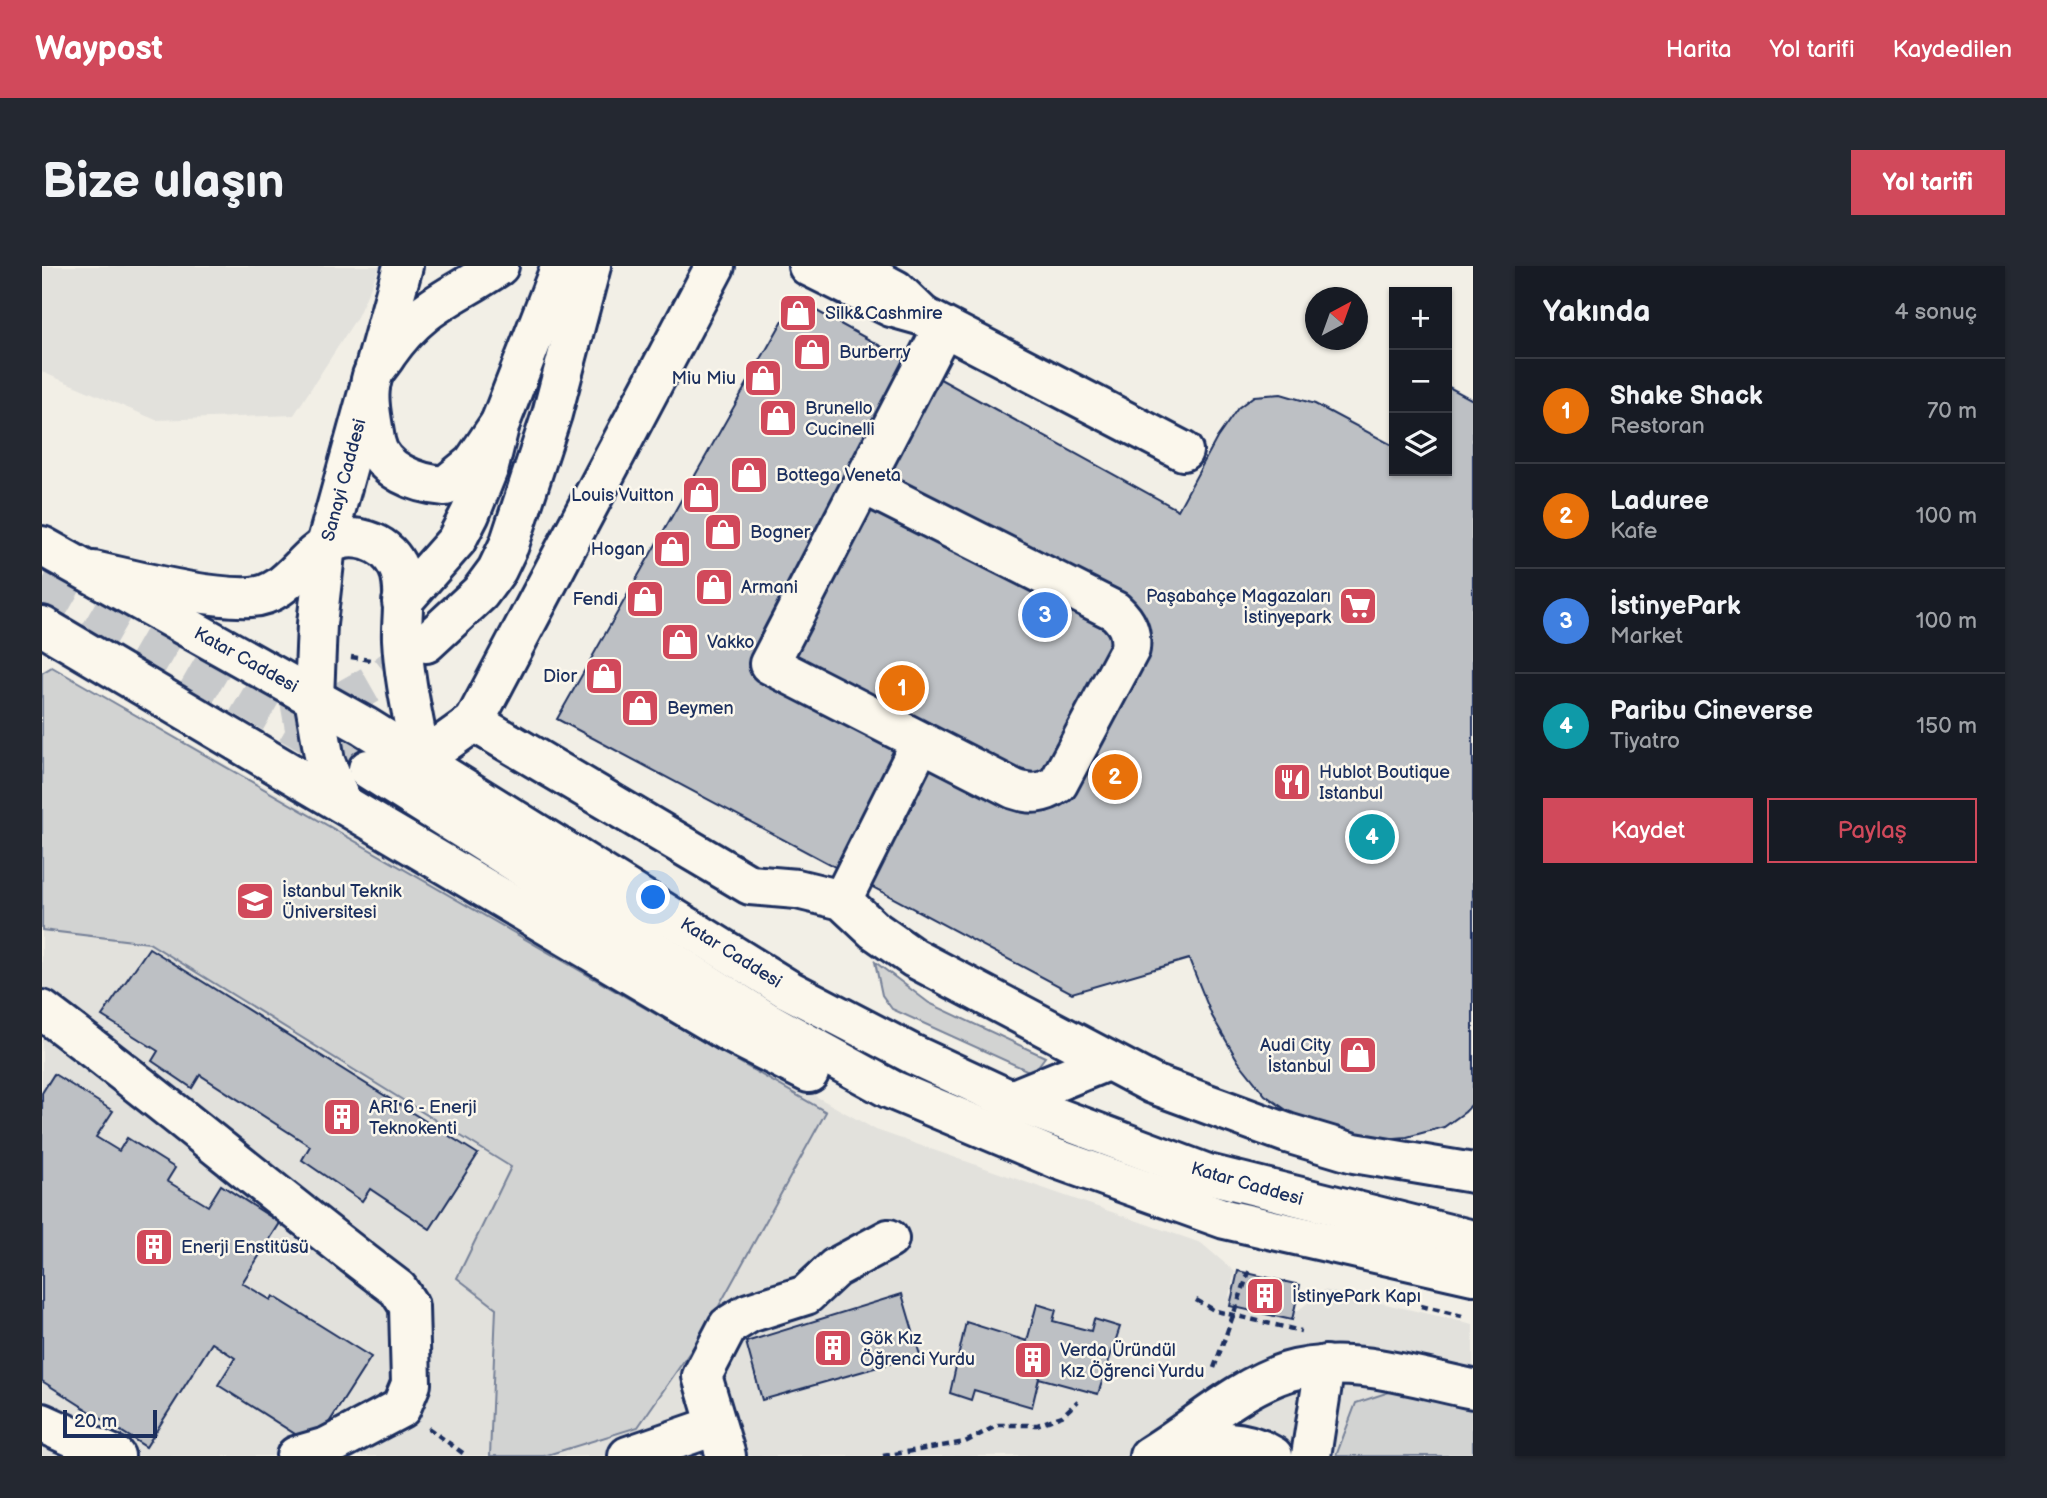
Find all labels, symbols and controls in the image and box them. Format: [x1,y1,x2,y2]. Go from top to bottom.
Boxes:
text: Waypost [35,29,163,69]
text: Harita [1666,35,1731,64]
text: Yol tarifi [1769,35,1855,64]
text: Kaydedilen [1893,35,2012,64]
button: Yol tarifi [1851,150,2005,215]
text: Bize ulaşın [42,153,285,212]
north arrow [1305,287,1368,350]
map controls [1389,287,1452,476]
button: + [1389,287,1452,350]
shop icon: Silk&Cashmire [777,292,819,334]
text: Yakında [1543,294,1650,330]
text: 4 sonuç [1894,298,1977,326]
place label: Silk&Cashmire [825,303,943,324]
shop icon: Burberry [791,331,833,373]
place label: Burberry [839,342,912,363]
button: − [1389,350,1452,413]
shop icon: Miu Miu [742,357,784,399]
place label: Miu Miu [671,368,736,389]
text: Shake Shack [1610,381,1763,412]
shop icon: Brunello Cucinelli [757,397,799,439]
text: 1 [1561,397,1571,425]
text: 70 m [1927,397,1977,425]
place label: Brunello Cucinelli [805,398,875,440]
text: Restoran [1610,412,1705,440]
button: layers [1389,413,1452,476]
street label: Sanayi Caddesi [318,416,370,544]
shop icon: Bottega Veneta [728,454,770,496]
place label: Bottega Veneta [776,465,901,486]
shop icon: Louis Vuitton [680,474,722,516]
place label: Louis Vuitton [571,485,674,506]
text: Laduree [1610,486,1709,517]
text: 2 [1559,502,1573,530]
text: 100 m [1916,502,1977,530]
shop icon: Bogner [702,511,744,553]
text: Kafe [1610,517,1657,545]
place label: Bogner [750,522,811,543]
shop icon: Hogan [651,528,693,570]
place label: Hogan [591,539,645,560]
shop icon: Armani [693,566,735,608]
place label: Armani [741,577,798,598]
shop icon: Fendi [624,578,666,620]
supermarket icon: Paşabahçe Magazaları İstinyepark [1337,585,1379,627]
place label: Paşabahçe Magazaları İstinyepark [1146,586,1331,628]
place label: Fendi [572,589,618,610]
pin: 3 [1022,589,1068,641]
text: İstinyePark [1610,591,1741,622]
text: 3 [1559,607,1573,635]
text: 100 m [1916,607,1977,635]
shop icon: Vakko [659,621,701,663]
text: Market [1610,622,1683,650]
street label: Katar Caddesi [190,623,302,697]
place label: Vakko [707,632,754,653]
shop icon: Dior [583,655,625,697]
pin: 1 [879,662,925,714]
place label: Dior [543,666,577,687]
shop icon: Beymen [619,687,661,729]
text: Paribu Cineverse [1610,696,1813,727]
place label: Beymen [667,698,734,719]
text: 4 [1559,712,1573,740]
text: 150 m [1916,712,1977,740]
text: Tiyatro [1610,727,1680,755]
pin: 2 [1092,751,1138,803]
restaurant icon: Hublot Boutique Istanbul [1271,761,1313,803]
place label: Hublot Boutique Istanbul [1319,762,1450,804]
button: Kaydet [1543,798,1753,863]
button: Paylaş [1767,798,1977,863]
pin: 4 [1349,811,1395,863]
school or university icon: İstanbul Teknik Üniversitesi [234,880,276,922]
place label: İstanbul Teknik Üniversitesi [282,880,402,923]
your location [636,880,670,914]
street label: Katar Caddesi [676,913,786,993]
shop icon: Audi City İstanbul [1337,1034,1379,1076]
place label: Audi City İstanbul [1260,1035,1332,1077]
building icon: ARI 6 - Enerji Teknokenti [321,1096,363,1138]
place label: ARI 6 - Enerji Teknokenti [369,1097,477,1139]
street label: Katar Caddesi [1189,1158,1305,1210]
building icon: Enerji Enstitüsü [133,1226,175,1268]
place label: Enerji Enstitüsü [181,1237,309,1258]
building icon: İstinyePark Kapı [1244,1275,1286,1317]
place label: İstinyePark Kapı [1292,1285,1421,1307]
building icon: Gök Kız Öğrenci Yurdu [812,1327,854,1369]
place label: Gök Kız Öğrenci Yurdu [860,1328,975,1370]
building icon: Verda Üründül Kız Öğrenci Yurdu [1012,1339,1054,1381]
place label: Verda Üründül Kız Öğrenci Yurdu [1060,1339,1205,1382]
scale bar [63,1407,158,1439]
text: 20 m [74,1410,117,1433]

